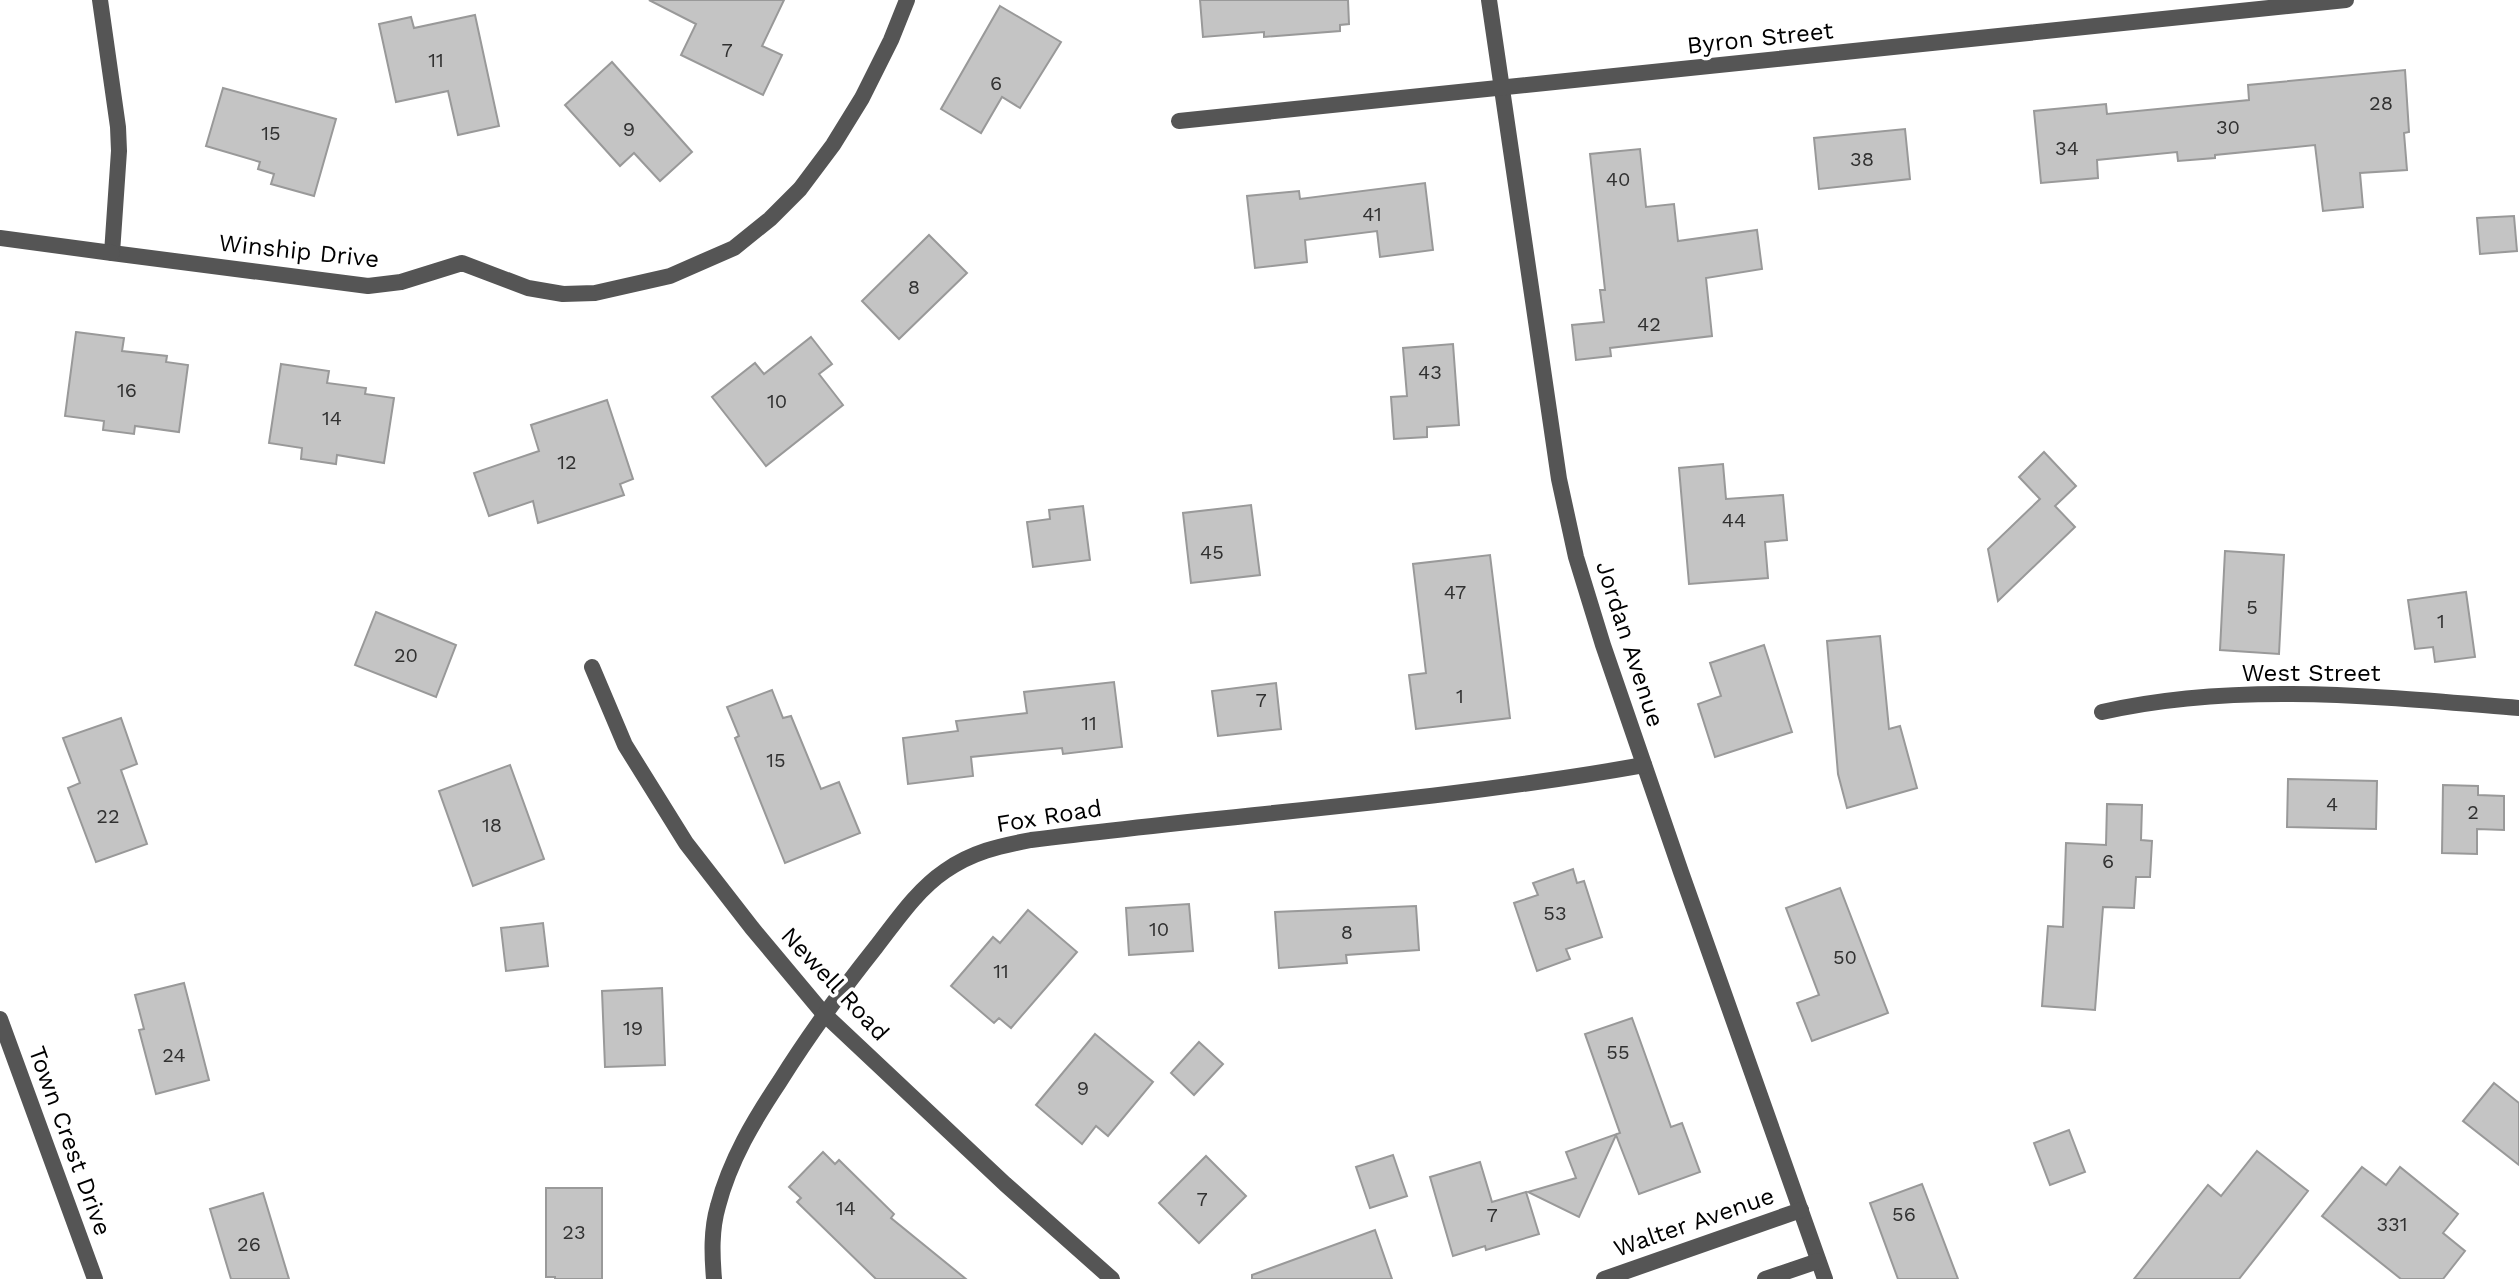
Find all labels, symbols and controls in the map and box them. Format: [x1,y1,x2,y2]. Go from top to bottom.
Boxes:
street label: Byron Street [1685,16,1835,60]
house number: 7 [721,38,733,62]
house number: 11 [428,48,444,72]
house number: 6 [990,71,1002,95]
house number: 28 [2369,91,2393,115]
house number: 30 [2216,115,2240,139]
house number: 9 [623,117,635,141]
house number: 15 [261,121,281,145]
house number: 34 [2055,136,2079,160]
house number: 38 [1850,147,1874,171]
house number: 40 [1606,167,1630,191]
house number: 41 [1362,202,1382,226]
street label: Winship Drive [217,229,381,273]
house number: 8 [908,275,920,299]
house number: 42 [1637,312,1661,336]
house number: 43 [1418,360,1442,384]
house number: 16 [117,378,137,402]
house number: 10 [767,389,787,413]
house number: 14 [322,406,342,430]
house number: 12 [557,450,577,474]
house number: 44 [1722,508,1746,532]
house number: 45 [1200,540,1224,564]
street label: Jordan Avenue [1590,557,1670,731]
house number: 47 [1444,580,1466,604]
house number: 5 [2246,595,2258,619]
house number: 1 [2437,609,2445,633]
house number: 20 [394,643,418,667]
street label: West Street [2241,659,2381,687]
house number: 1 [1456,684,1464,708]
house number: 7 [1255,688,1267,712]
house number: 11 [1081,711,1097,735]
house number: 15 [766,748,786,772]
house number: 4 [2326,792,2338,816]
street label: Fox Road [994,794,1104,838]
house number: 2 [2467,800,2479,824]
house number: 22 [96,804,120,828]
house number: 18 [482,813,502,837]
house number: 6 [2102,849,2114,873]
house number: 53 [1543,901,1567,925]
house number: 10 [1149,917,1169,941]
house number: 8 [1341,920,1353,944]
street label: Newell Road [775,921,895,1047]
house number: 50 [1833,945,1857,969]
house number: 11 [993,959,1009,983]
house number: 19 [623,1016,643,1040]
house number: 55 [1606,1040,1630,1064]
street label: Town Crest Drive [23,1043,117,1239]
house number: 24 [162,1043,186,1067]
house number: 9 [1077,1076,1089,1100]
street label: Walter Avenue [1610,1181,1778,1263]
house number: 7 [1196,1187,1208,1211]
house number: 14 [836,1196,856,1220]
house number: 56 [1892,1202,1916,1226]
house number: 7 [1486,1203,1498,1227]
house number: 331 [2376,1212,2408,1236]
house number: 23 [562,1220,586,1244]
house number: 26 [237,1232,261,1256]

